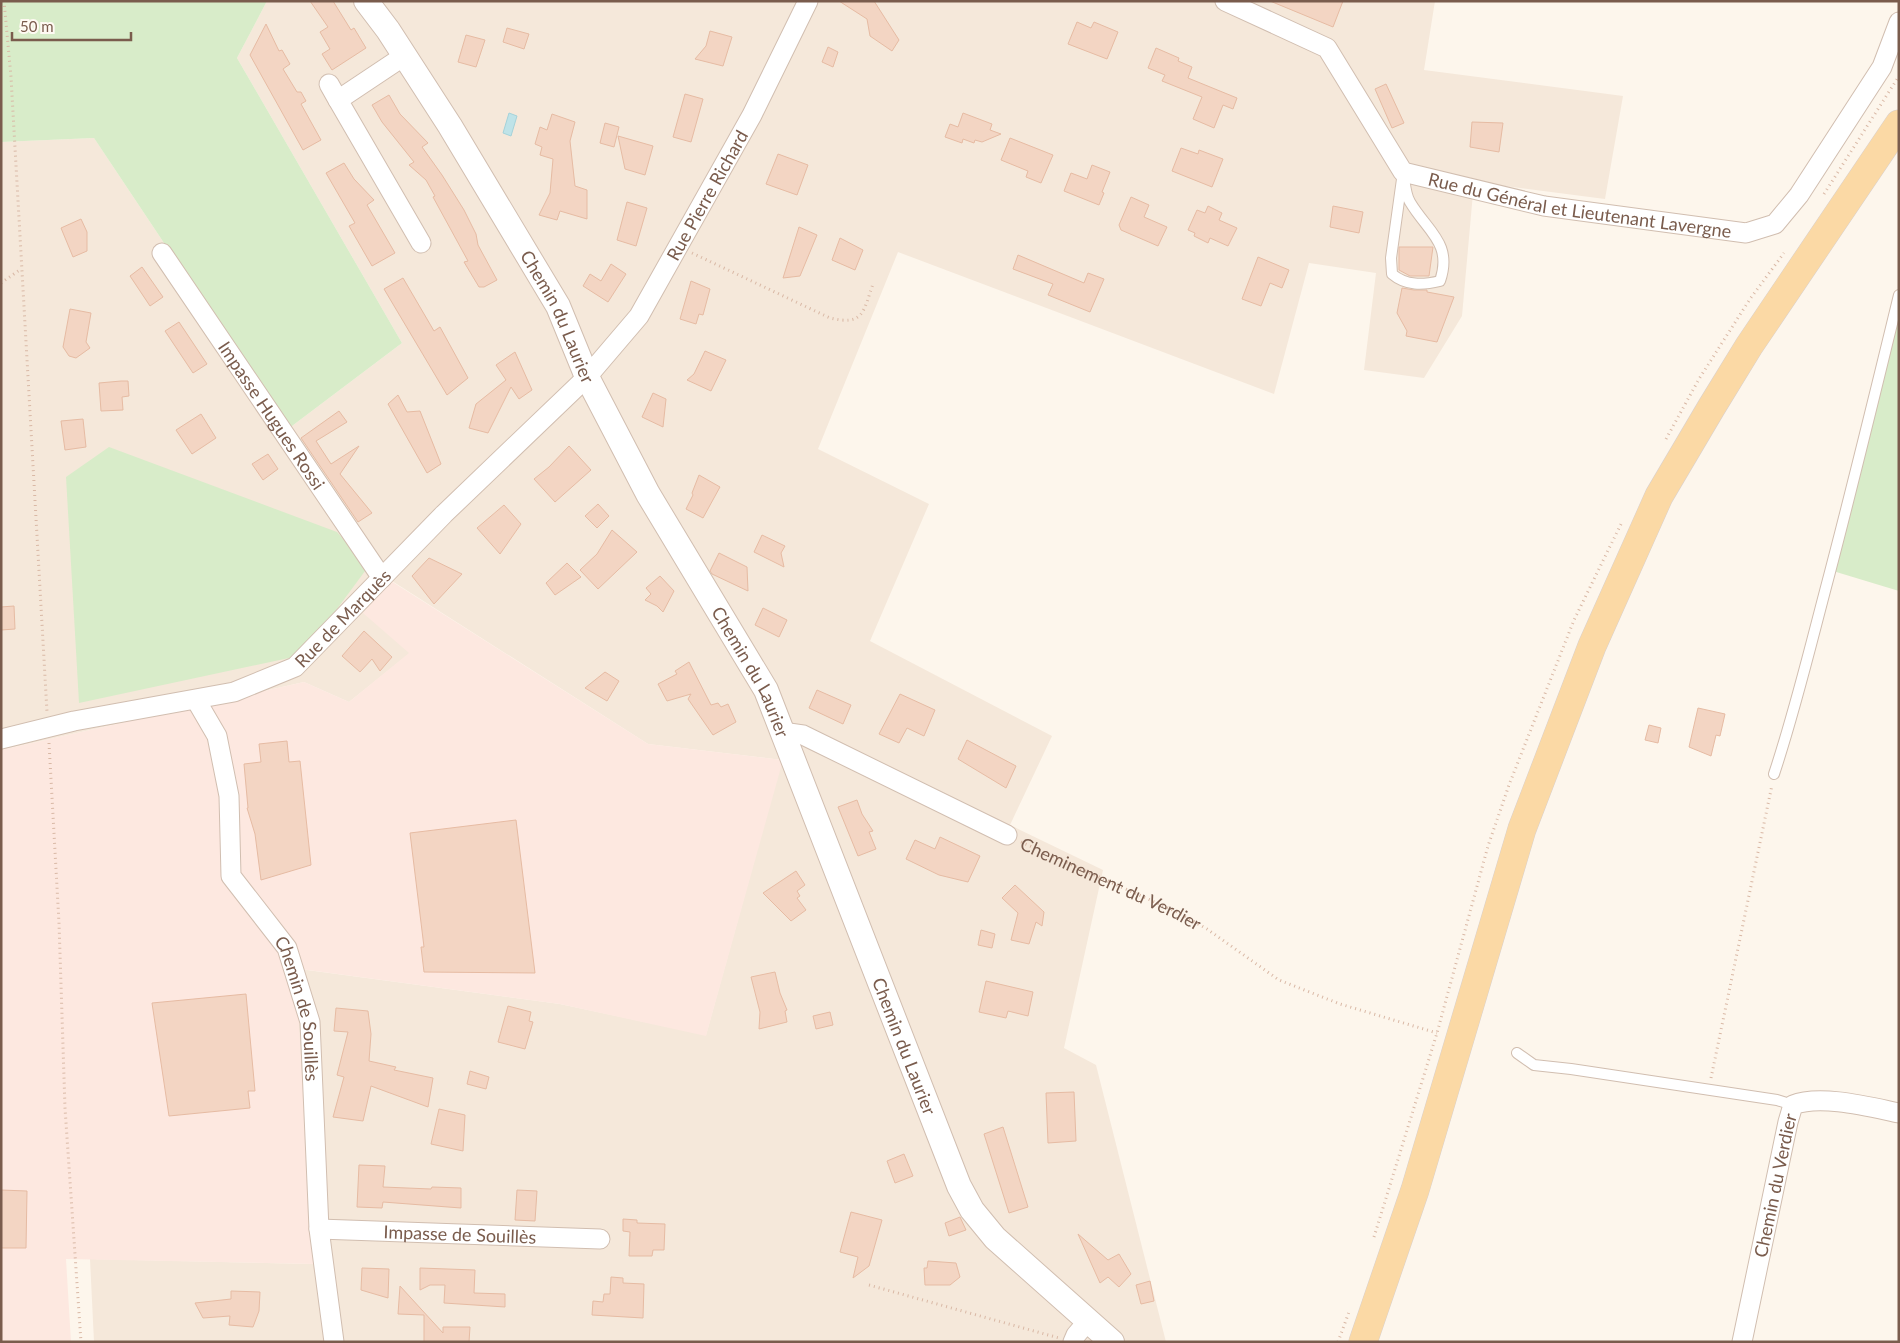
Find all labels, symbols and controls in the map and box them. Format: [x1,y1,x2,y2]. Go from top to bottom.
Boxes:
scale bar [12,10,131,42]
text: 50 m [20,17,54,35]
street label: Rue Pierre Richard [662,126,752,264]
street label: Rue du Général et Lieutenant Lavergne [1426,168,1733,242]
street label: Chemin du Laurier [516,246,599,387]
street label: Impasse Hugues Rossi [214,337,330,494]
street label: Rue de Marquès [290,564,395,672]
street label: Chemin du Laurier [707,602,794,741]
street label: Cheminement du Verdier [1017,832,1206,935]
street label: Chemin de Souillès [270,931,324,1082]
street label: Chemin du Laurier [868,974,941,1118]
street label: Chemin du Verdier [1749,1110,1801,1259]
street label: Impasse de Souillès [383,1220,537,1248]

